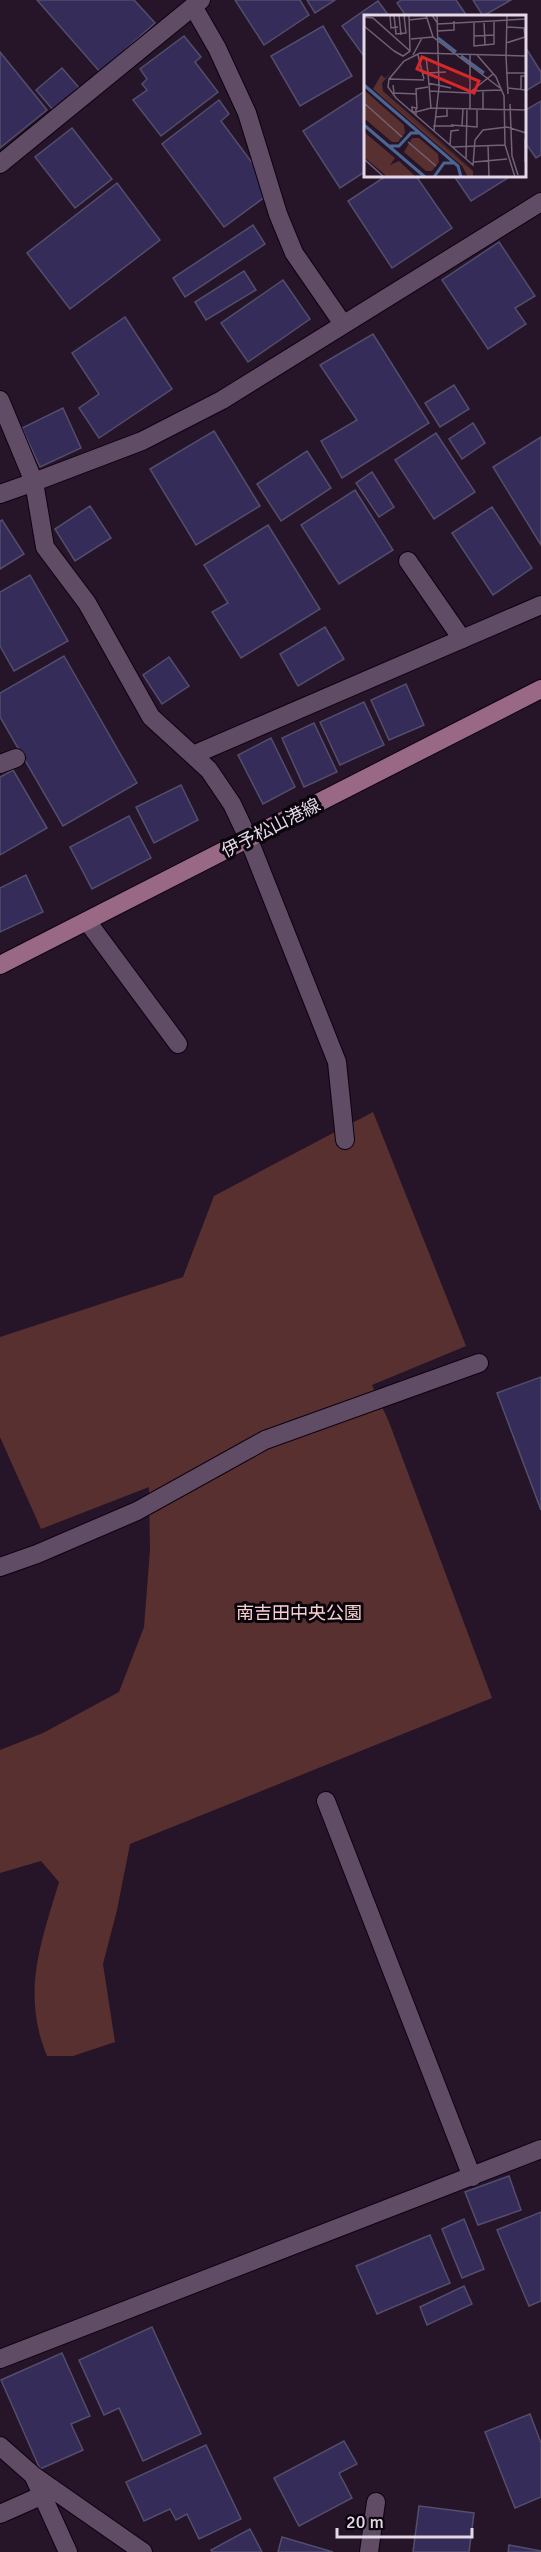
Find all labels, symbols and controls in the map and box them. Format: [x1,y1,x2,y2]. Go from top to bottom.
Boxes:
inset map [364,15,526,177]
street label: 伊予松山港線 [218,794,324,862]
park label: 南吉田中央公園 [236,1602,362,1624]
scale bar [337,2501,472,2539]
text: 20 m [346,2511,384,2533]

